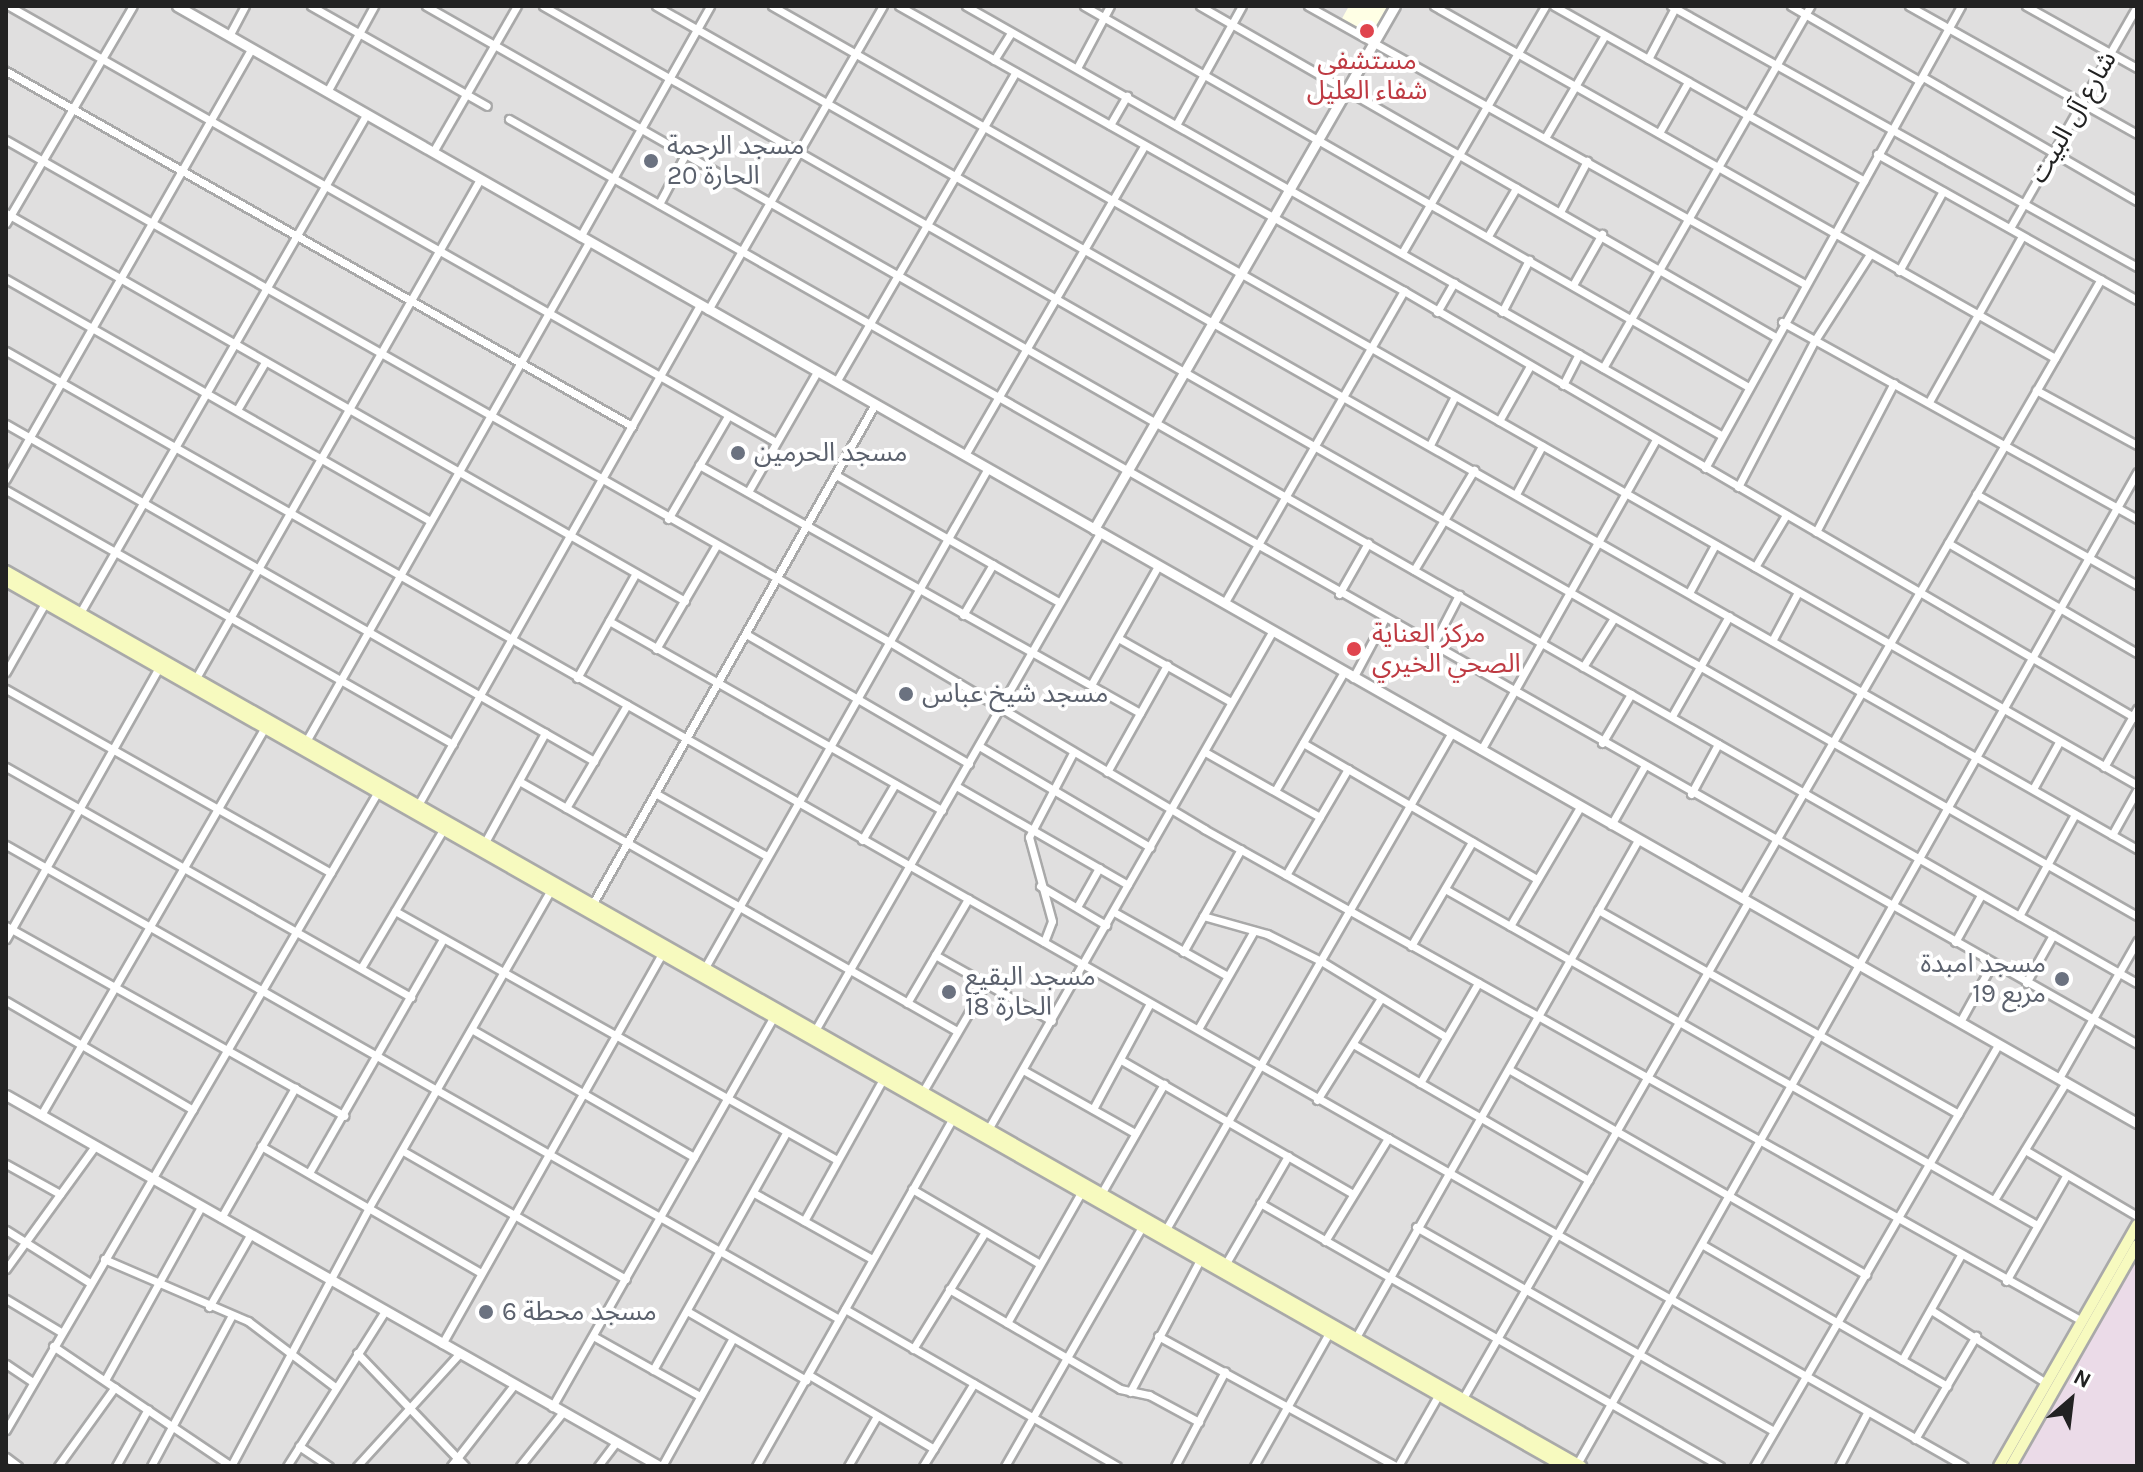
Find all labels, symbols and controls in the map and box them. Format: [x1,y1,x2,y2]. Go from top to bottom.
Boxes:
marker: مستشفى شفاء العليل [1356,20,1378,42]
place label: مستشفى شفاء العليل [1307,45,1427,106]
street label: شارع آل البيت [2023,45,2123,189]
place label: مسجد الرحمة الحارة 20 [667,130,805,192]
marker: مسجد الرحمة الحارة 20 [642,152,660,170]
place label: مسجد الحرمين [754,437,907,469]
marker: مسجد الحرمين [729,444,747,462]
place label: مركز العناية الصحي الخيري [1372,618,1521,680]
marker: مركز العناية الصحي الخيري [1343,638,1365,660]
place label: مسجد شيخ عباس [922,678,1108,710]
marker: مسجد شيخ عباس [897,685,915,703]
place label: مسجد امبدة مربع 19 [1921,948,2046,1010]
place label: مسجد البقيع الحارة 18 [965,961,1096,1022]
marker: مسجد امبدة مربع 19 [2053,970,2071,988]
marker: مسجد البقيع الحارة 18 [940,983,958,1001]
place label: مسجد محطة 6 [502,1296,657,1328]
marker: مسجد محطة 6 [477,1303,495,1321]
north arrow [2031,1360,2111,1440]
text: N [2069,1364,2095,1394]

